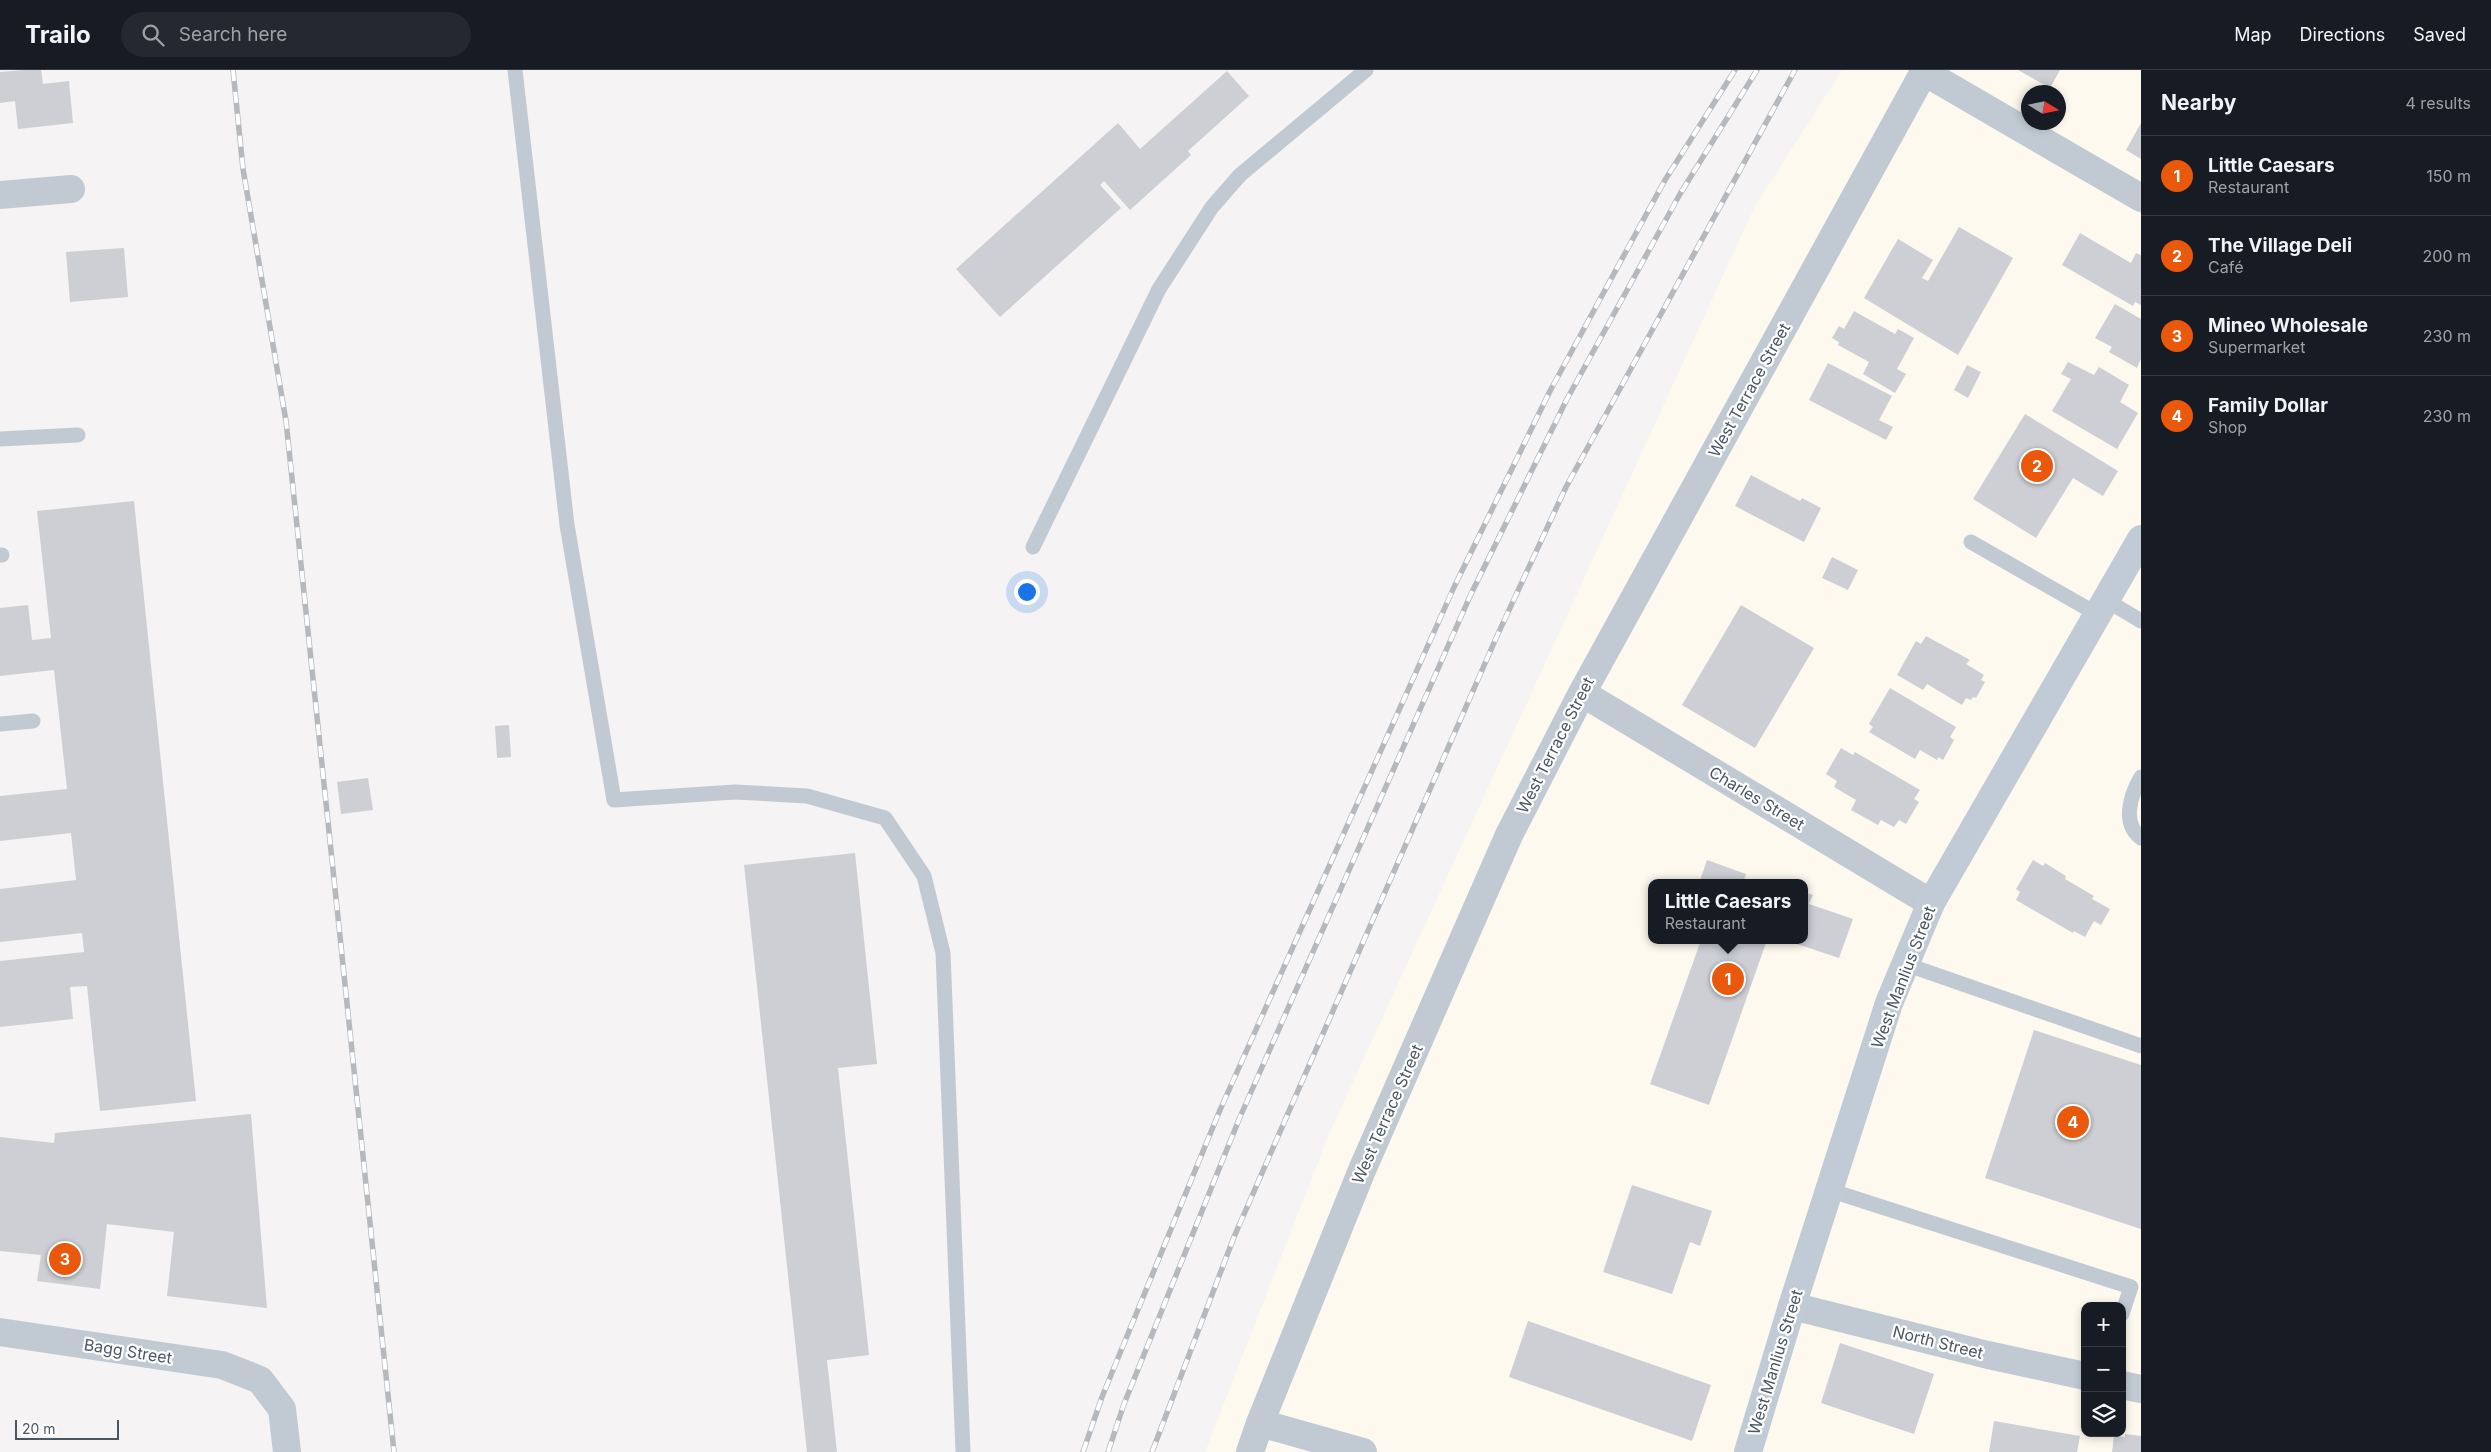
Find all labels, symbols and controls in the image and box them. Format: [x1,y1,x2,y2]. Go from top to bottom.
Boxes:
search box [121,12,471,57]
text: Trailo [25,20,91,49]
icon: search [139,21,167,49]
text: Search here [179,23,287,46]
text: Map [2234,24,2272,45]
text: Directions [2300,24,2385,45]
text: Saved [2413,24,2466,45]
north arrow [2021,85,2066,130]
text: Nearby [2161,90,2236,115]
text: 4 results [2406,93,2471,113]
text: Little Caesars [2208,154,2335,177]
text: 1 [2174,166,2180,186]
text: 150 m [2426,166,2471,186]
text: Restaurant [2208,177,2289,197]
text: The Village Deli [2208,234,2352,257]
text: 2 [2172,246,2182,266]
text: 200 m [2423,246,2471,266]
text: Café [2208,257,2243,277]
text: Mineo Wholesale [2208,314,2368,337]
street label: West Terrace Street [1704,319,1794,461]
text: 3 [2172,326,2182,346]
text: 230 m [2423,326,2471,346]
text: Supermarket [2208,337,2305,357]
text: Family Dollar [2208,394,2328,417]
text: 4 [2172,406,2182,426]
text: 230 m [2423,406,2471,426]
text: Shop [2208,417,2247,437]
pin: 2 [2021,447,2053,485]
your location [1014,579,1040,605]
street label: West Terrace Street [1512,674,1598,816]
street label: Charles Street [1706,762,1808,834]
popup [1648,879,1808,944]
text: Little Caesars [1665,890,1791,913]
street label: West Manlius Street [1867,903,1939,1051]
text: Restaurant [1665,913,1746,933]
pin: 1 [1712,960,1744,998]
street label: West Terrace Street [1347,1041,1427,1187]
pin: 4 [2057,1103,2089,1141]
pin: 3 [49,1240,81,1278]
street label: West Manlius Street [1743,1287,1807,1437]
map controls [2081,1302,2126,1437]
button: + [2081,1302,2126,1347]
street label: North Street [1891,1321,1985,1363]
street label: Bagg Street [83,1334,173,1368]
button: − [2081,1347,2126,1392]
button: layers [2081,1392,2126,1437]
scale bar [15,1417,119,1440]
text: 20 m [22,1420,56,1437]

